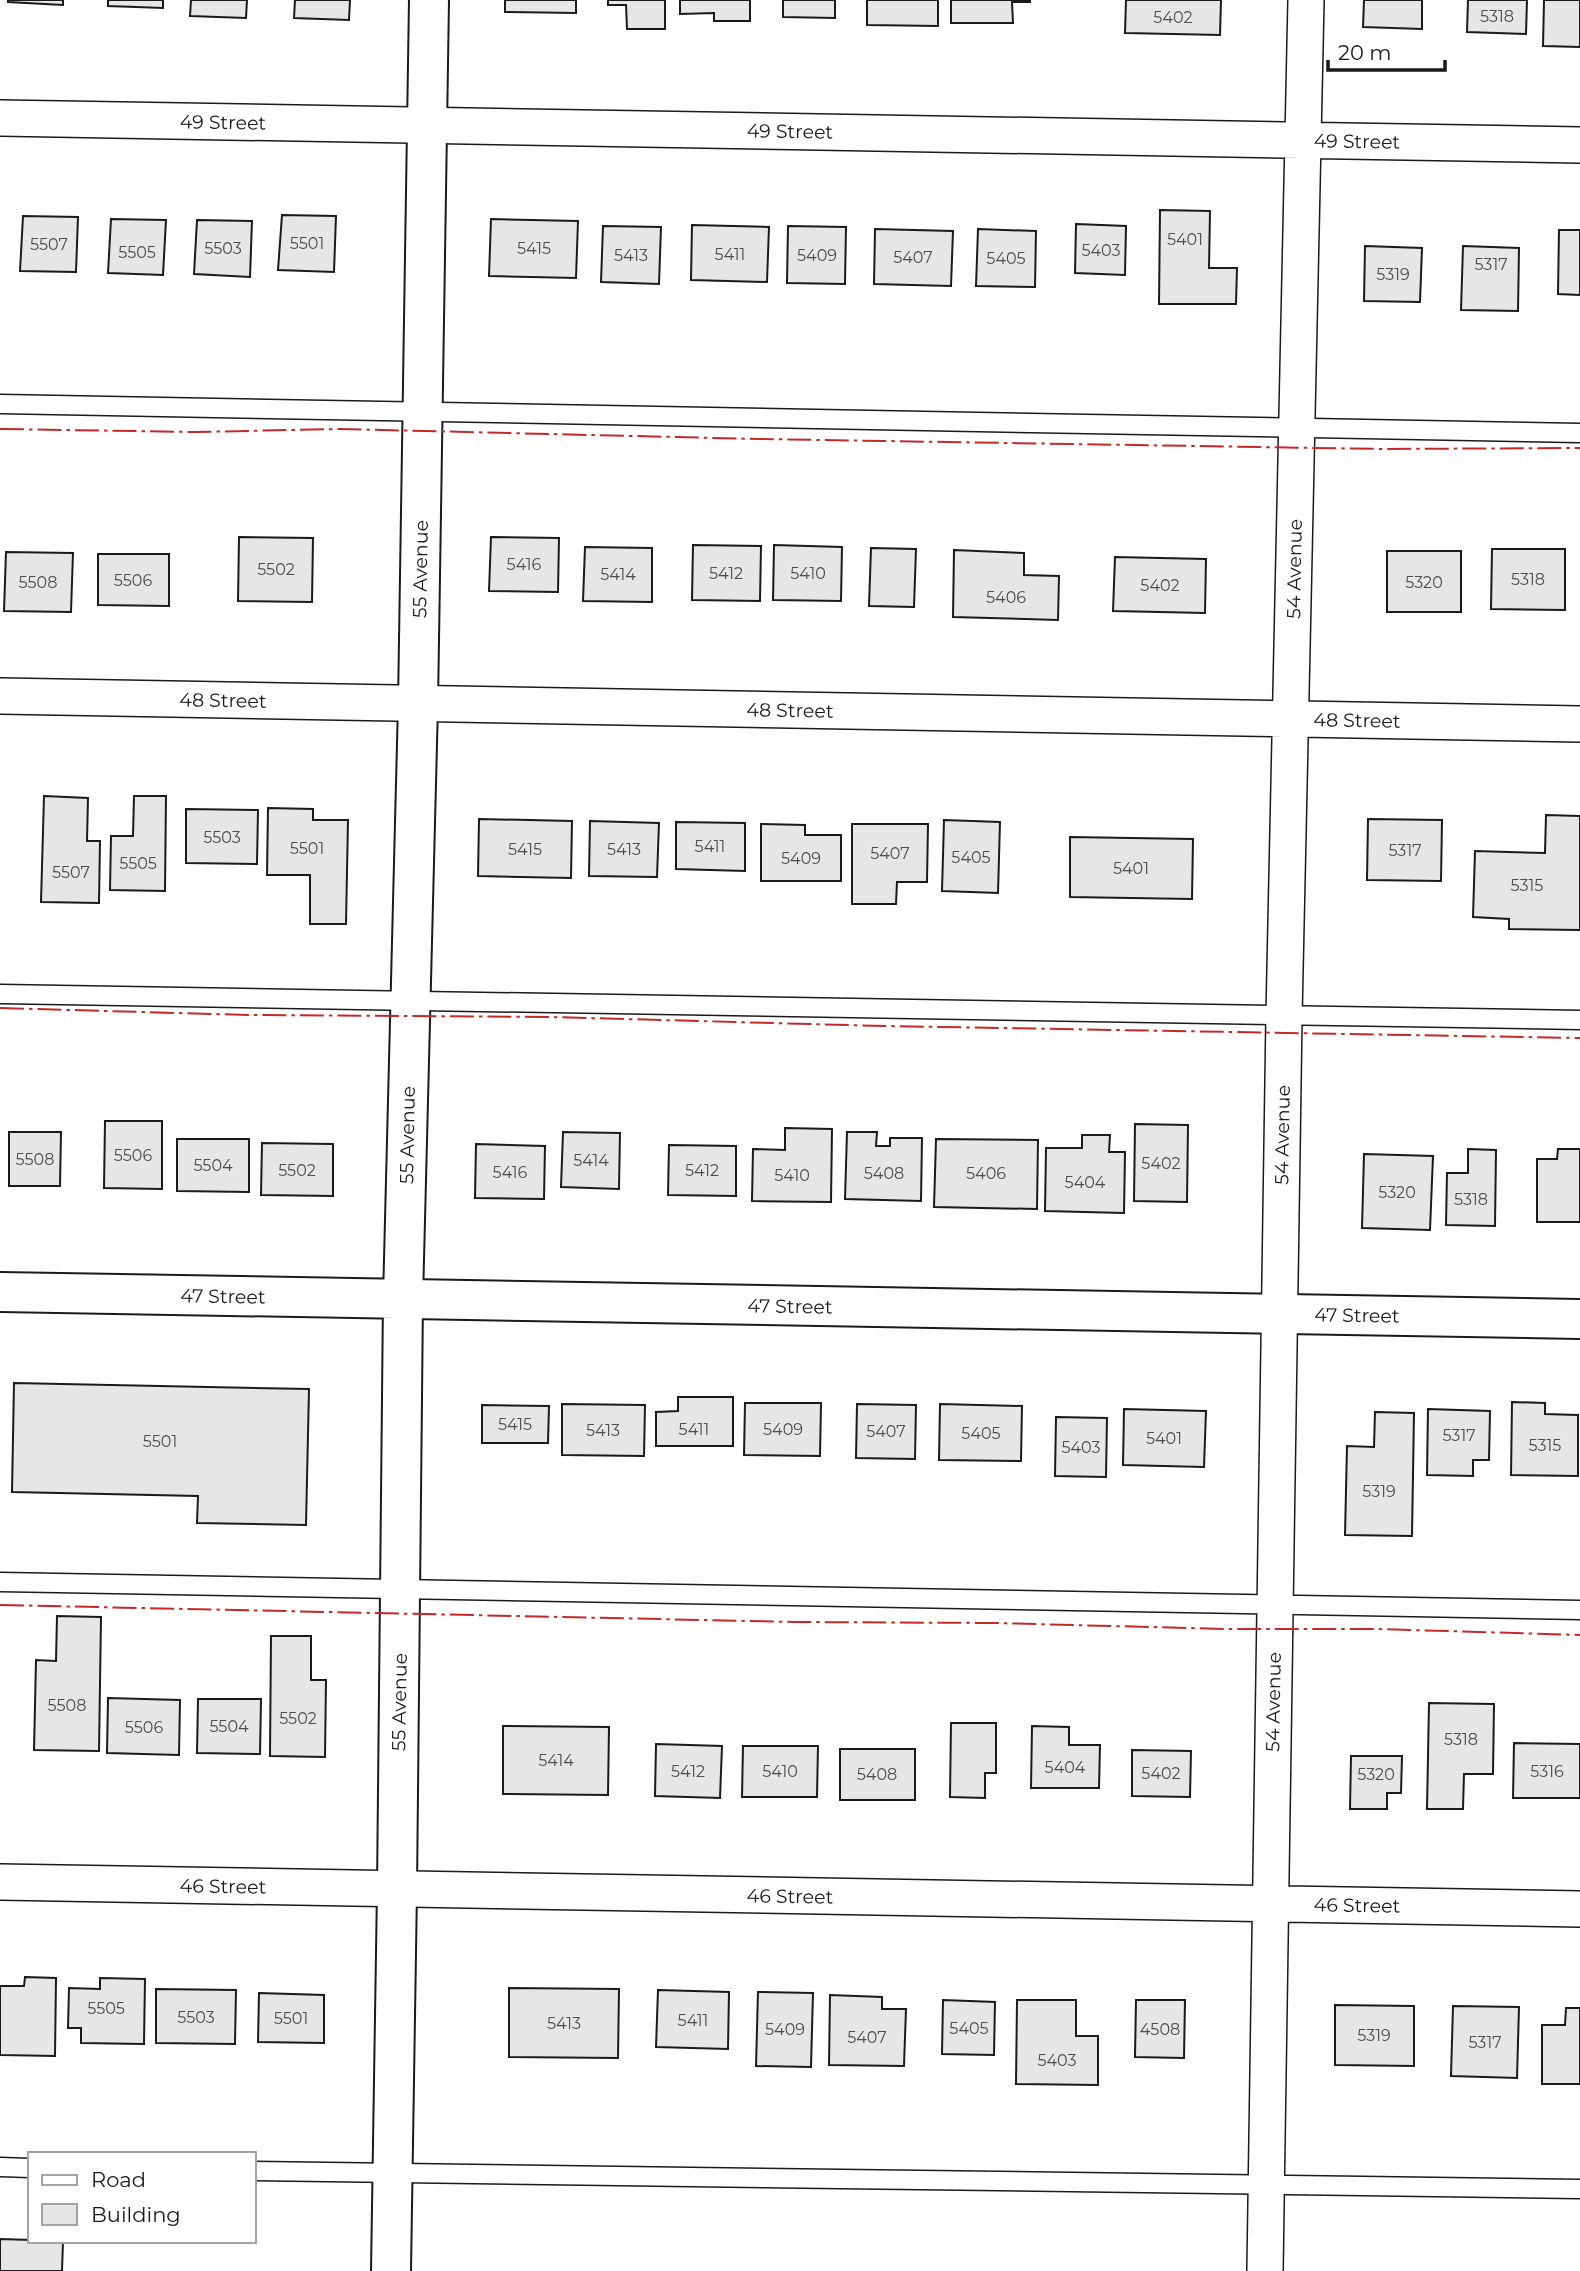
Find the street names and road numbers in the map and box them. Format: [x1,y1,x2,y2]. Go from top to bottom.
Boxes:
street label: 49 Street [180,110,267,135]
street label: 49 Street [747,119,834,144]
street label: 49 Street [1314,129,1401,154]
street label: 54 Avenue [1282,519,1307,619]
street label: 55 Avenue [408,520,433,618]
street label: 48 Street [179,688,267,713]
street label: 48 Street [746,698,834,723]
street label: 48 Street [1313,708,1401,733]
street label: 54 Avenue [1270,1085,1295,1185]
street label: 55 Avenue [395,1086,420,1184]
street label: 47 Street [180,1284,266,1309]
street label: 47 Street [747,1294,833,1319]
street label: 47 Street [1314,1303,1400,1328]
street label: 54 Avenue [1261,1652,1286,1752]
street label: 55 Avenue [387,1653,412,1751]
street label: 46 Street [180,1874,267,1899]
street label: 46 Street [747,1884,834,1909]
street label: 46 Street [1314,1893,1401,1918]

